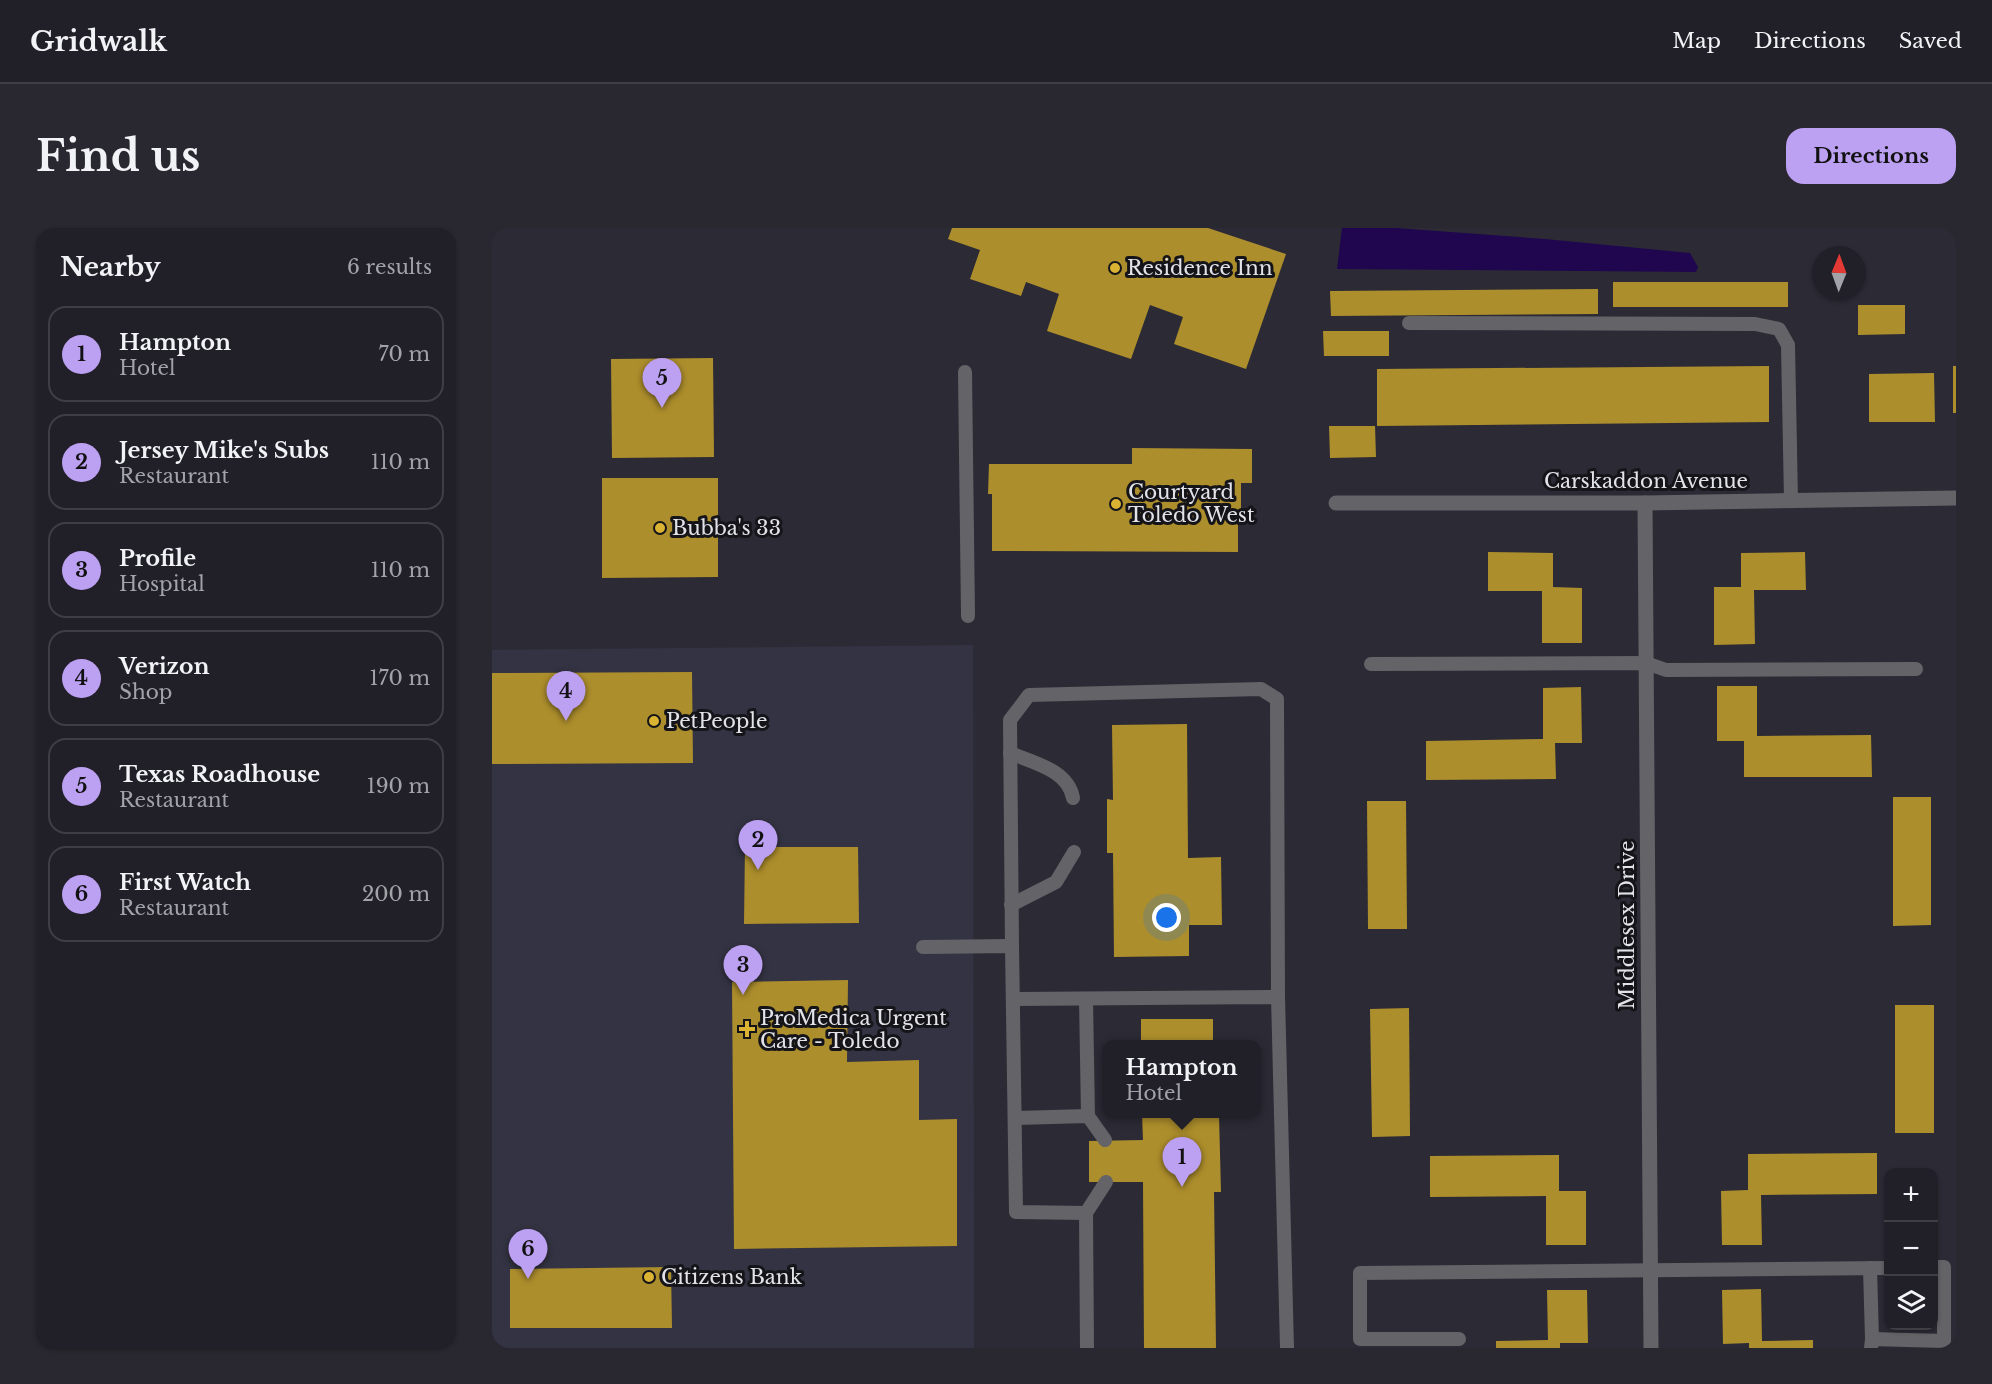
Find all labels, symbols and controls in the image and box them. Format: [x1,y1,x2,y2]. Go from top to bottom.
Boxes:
text: Gridwalk [30,24,167,59]
text: Map [1672,28,1721,54]
text: Directions [1754,28,1866,54]
text: Saved [1899,28,1962,54]
button: Directions [1786,128,1956,184]
text: Find us [36,130,200,182]
north arrow [1812,246,1866,300]
text: Nearby [60,251,161,283]
text: 6 results [347,255,432,279]
place label: Residence Inn [1127,256,1273,280]
marker: Residence Inn [1108,261,1122,275]
text: Hampton [119,329,231,356]
text: 1 [77,342,86,366]
text: 70 m [378,342,430,366]
text: Hotel [119,356,176,380]
pin: 5 [642,358,682,408]
text: Jersey Mike's Subs [119,437,329,464]
text: 2 [75,450,88,474]
text: 110 m [371,450,430,474]
text: Restaurant [119,464,229,488]
street label: Carskaddon Avenue [1544,469,1748,493]
place label: Courtyard Toledo West [1128,480,1255,527]
marker: Courtyard Toledo West [1109,497,1123,511]
place label: Bubba's 33 [672,516,781,540]
marker: Bubba's 33 [653,521,667,535]
text: Profile [119,545,196,572]
text: 3 [75,558,88,582]
text: 110 m [371,558,430,582]
text: Hospital [119,572,205,596]
text: Verizon [119,653,210,680]
text: 4 [75,666,88,690]
text: 170 m [370,666,430,690]
pin: 4 [546,672,586,721]
text: Shop [119,680,172,704]
place label: PetPeople [666,709,767,733]
marker: PetPeople [647,714,661,728]
text: Texas Roadhouse [119,761,320,788]
text: 5 [76,774,87,798]
text: 190 m [367,774,430,798]
text: Restaurant [119,788,229,812]
pin: 2 [738,820,778,870]
street label: Middlesex Drive [1615,841,1639,1009]
text: First Watch [119,869,251,896]
text: 6 [75,882,88,906]
text: 200 m [362,882,430,906]
text: Restaurant [119,896,229,920]
your location [1152,903,1181,932]
pin: 3 [724,946,762,995]
place label: ProMedica Urgent Care - Toledo [760,1006,947,1053]
marker: ProMedica Urgent Care - Toledo [738,1020,756,1038]
popup [1102,1040,1261,1118]
text: Hampton [1125,1054,1238,1081]
text: Hotel [1125,1081,1182,1105]
pin: 1 [1162,1138,1202,1187]
map controls [1884,1168,1938,1330]
button: + [1884,1168,1938,1222]
button: − [1884,1222,1938,1276]
pin: 6 [508,1230,548,1279]
place label: Citizens Bank [661,1265,803,1289]
marker: Citizens Bank [642,1270,656,1284]
button: layers [1884,1276,1938,1330]

